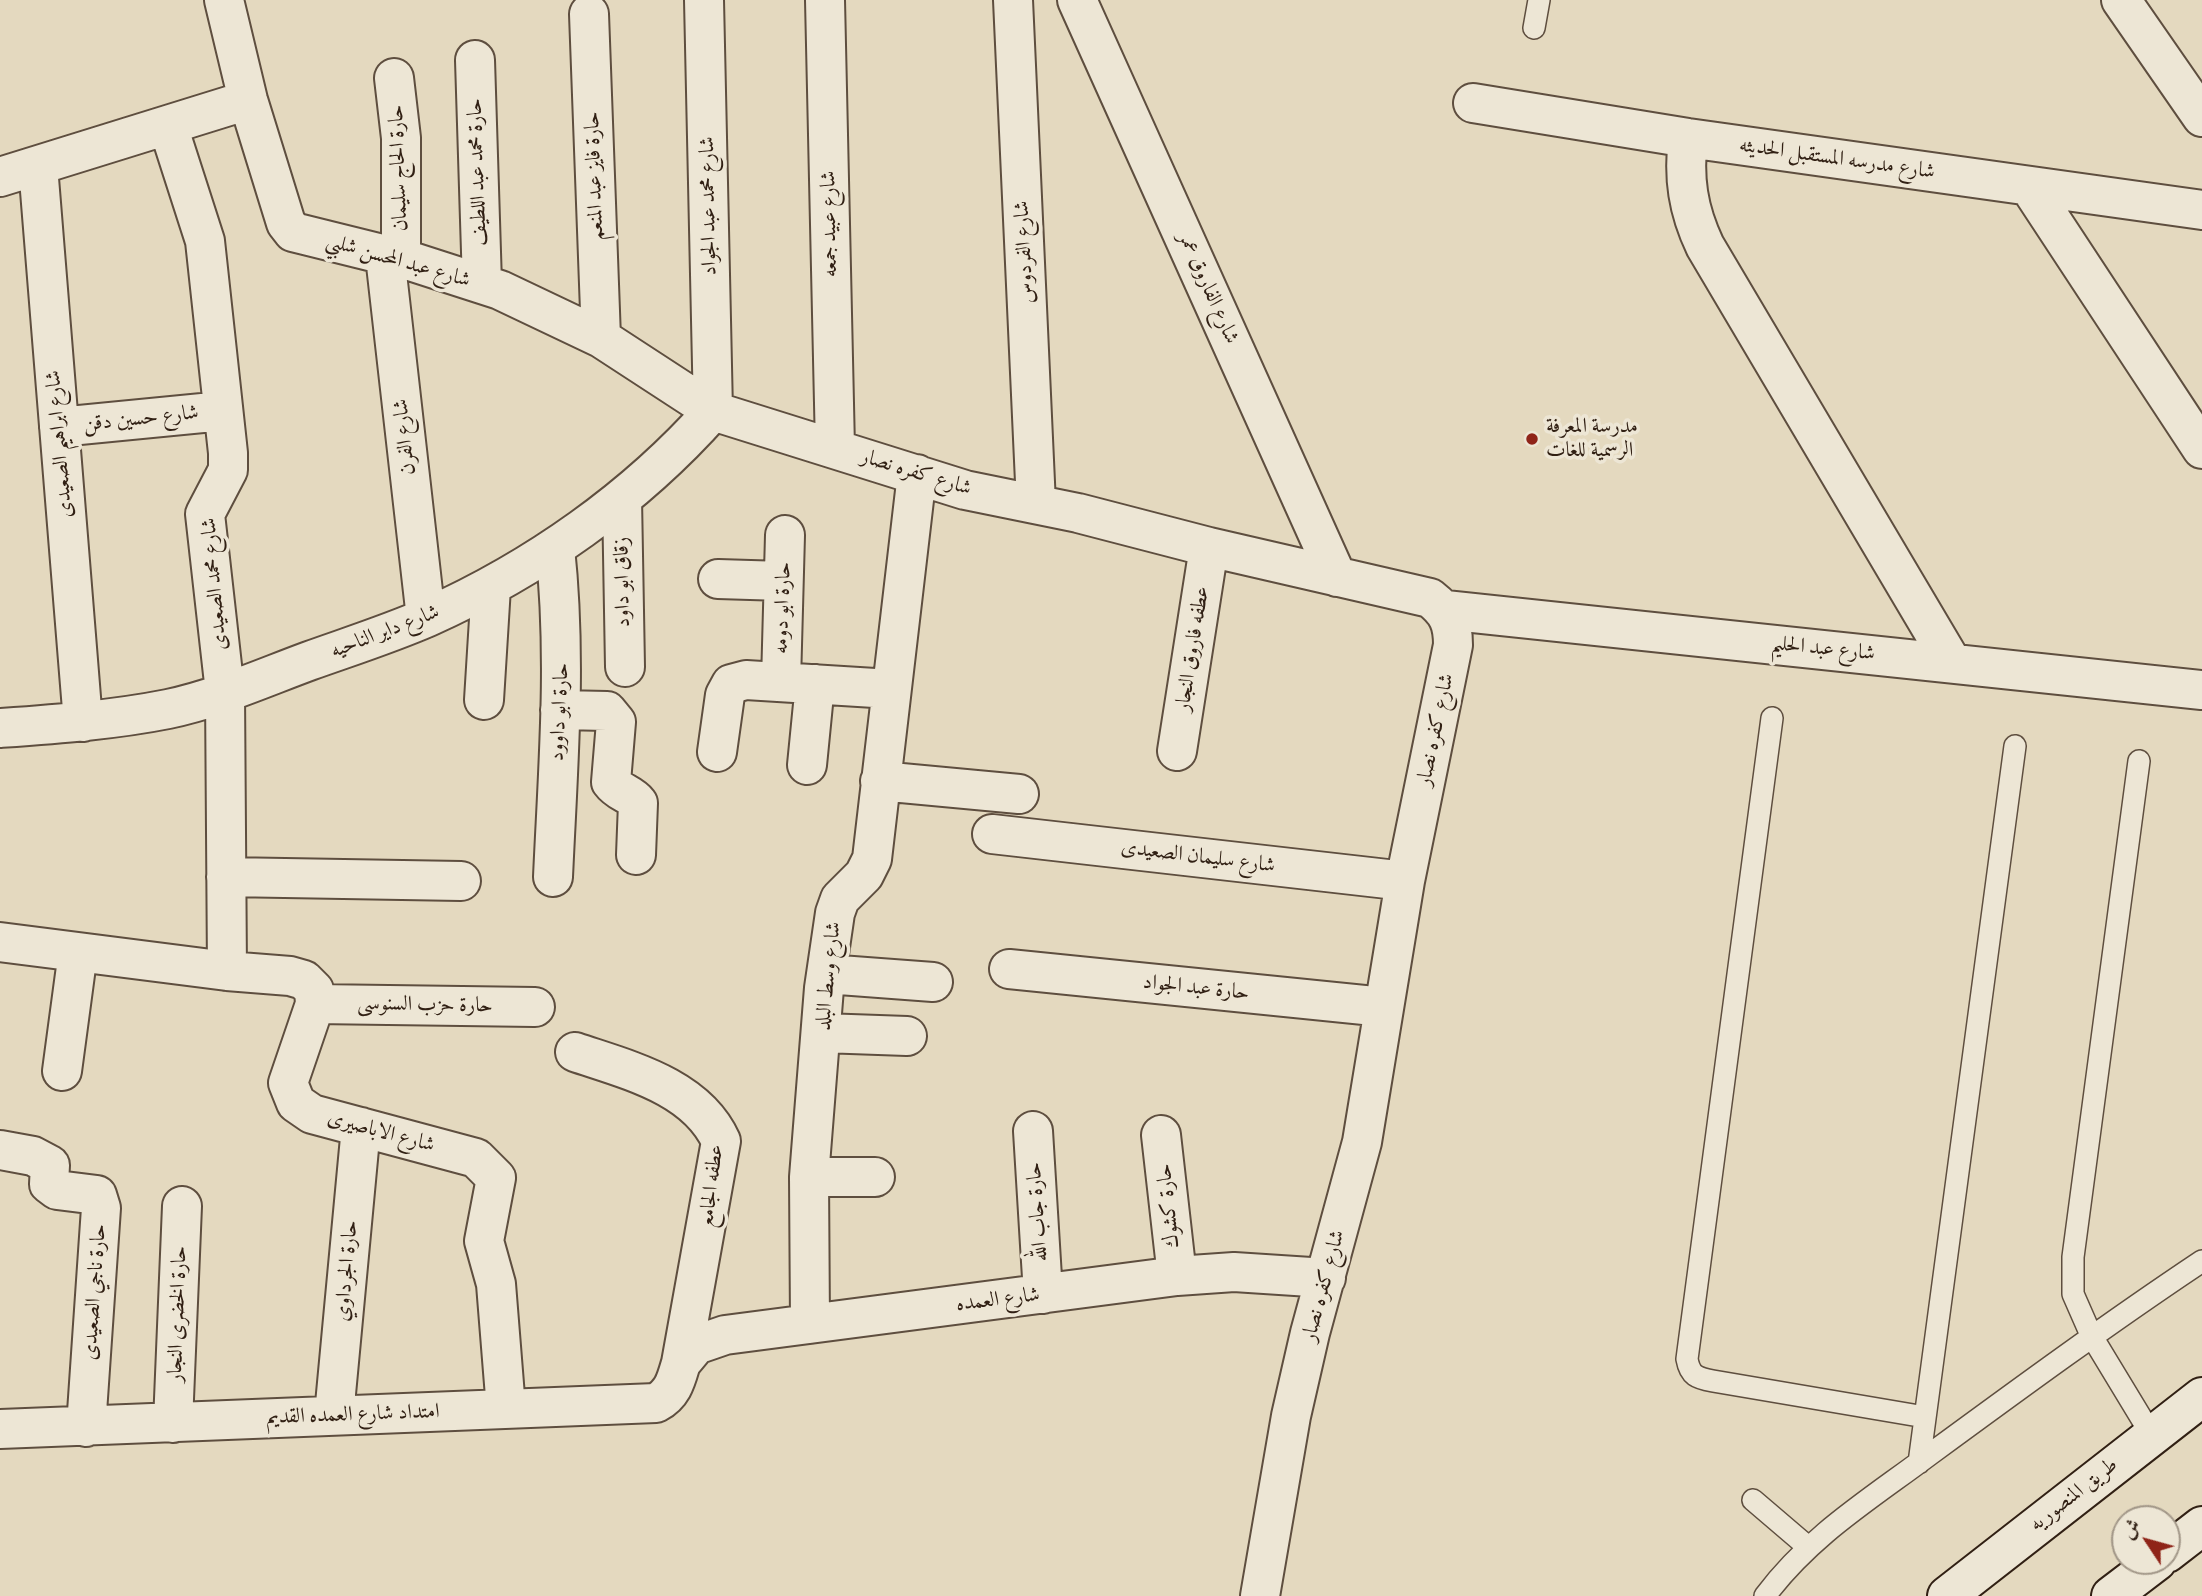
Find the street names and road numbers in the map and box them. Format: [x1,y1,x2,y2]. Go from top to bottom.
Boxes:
street label: حارة محمد عبد اللطيف [463,98,493,246]
street label: حارة الحاج سليمان [384,104,414,232]
street label: حارة فايز عبد المنعم [580,111,610,241]
street label: شارع مدرسه المستقبل الحديثه [1738,133,1936,185]
street label: شارع محمد عبد الجواد [695,136,723,276]
street label: شارع عبيد جمعه [816,170,844,278]
street label: شارع الفردوس [1010,200,1040,304]
street label: شارع عبد المحسن شلبي [323,228,473,294]
street label: شارع الفاروق عمر [1172,228,1244,348]
street label: شارع ابراهيم الصعيدى [41,369,79,519]
street label: شارع الفرن [388,398,422,476]
street label: شارع حسين دقن [82,400,200,438]
street label: شارع كفره نصار [858,444,974,502]
street label: شارع محمد الصعيدى [197,517,233,651]
street label: زقاق ابو داود [610,537,636,627]
street label: حارة ابو دومه [769,561,797,655]
street label: عطفه فاروق النجار [1171,585,1215,713]
street label: شارع داير الناحيه [327,600,443,664]
street label: شارع عبد الحليم [1770,631,1876,667]
street label: حارة ابو داوود [545,662,575,762]
street label: شارع كفره نصار [1412,671,1460,789]
street label: شارع سليمان الصعيدى [1119,835,1277,879]
street label: شارع وسط البلد [811,920,847,1032]
street label: حارة عبد الجواد [1142,970,1250,1006]
street label: حارة حزب السنوسى [357,991,493,1019]
street label: شارع الاباصيرى [325,1106,437,1158]
street label: عطفه الجامع [694,1143,730,1229]
street label: حارة جاب الله [1022,1161,1054,1263]
street label: حارة كشوك [1152,1162,1186,1250]
street label: حارة الجرداوي [330,1219,364,1323]
street label: حارة ناجي الصعيدى [78,1223,112,1361]
street label: شارع كفره نصار [1297,1227,1351,1345]
street label: حارة الخضرى النجار [163,1245,193,1383]
street label: شارع العمده [955,1282,1041,1318]
street label: امتداد شارع العمده القديم [266,1399,440,1431]
street label: طريق المنصوريه [2025,1453,2123,1537]

